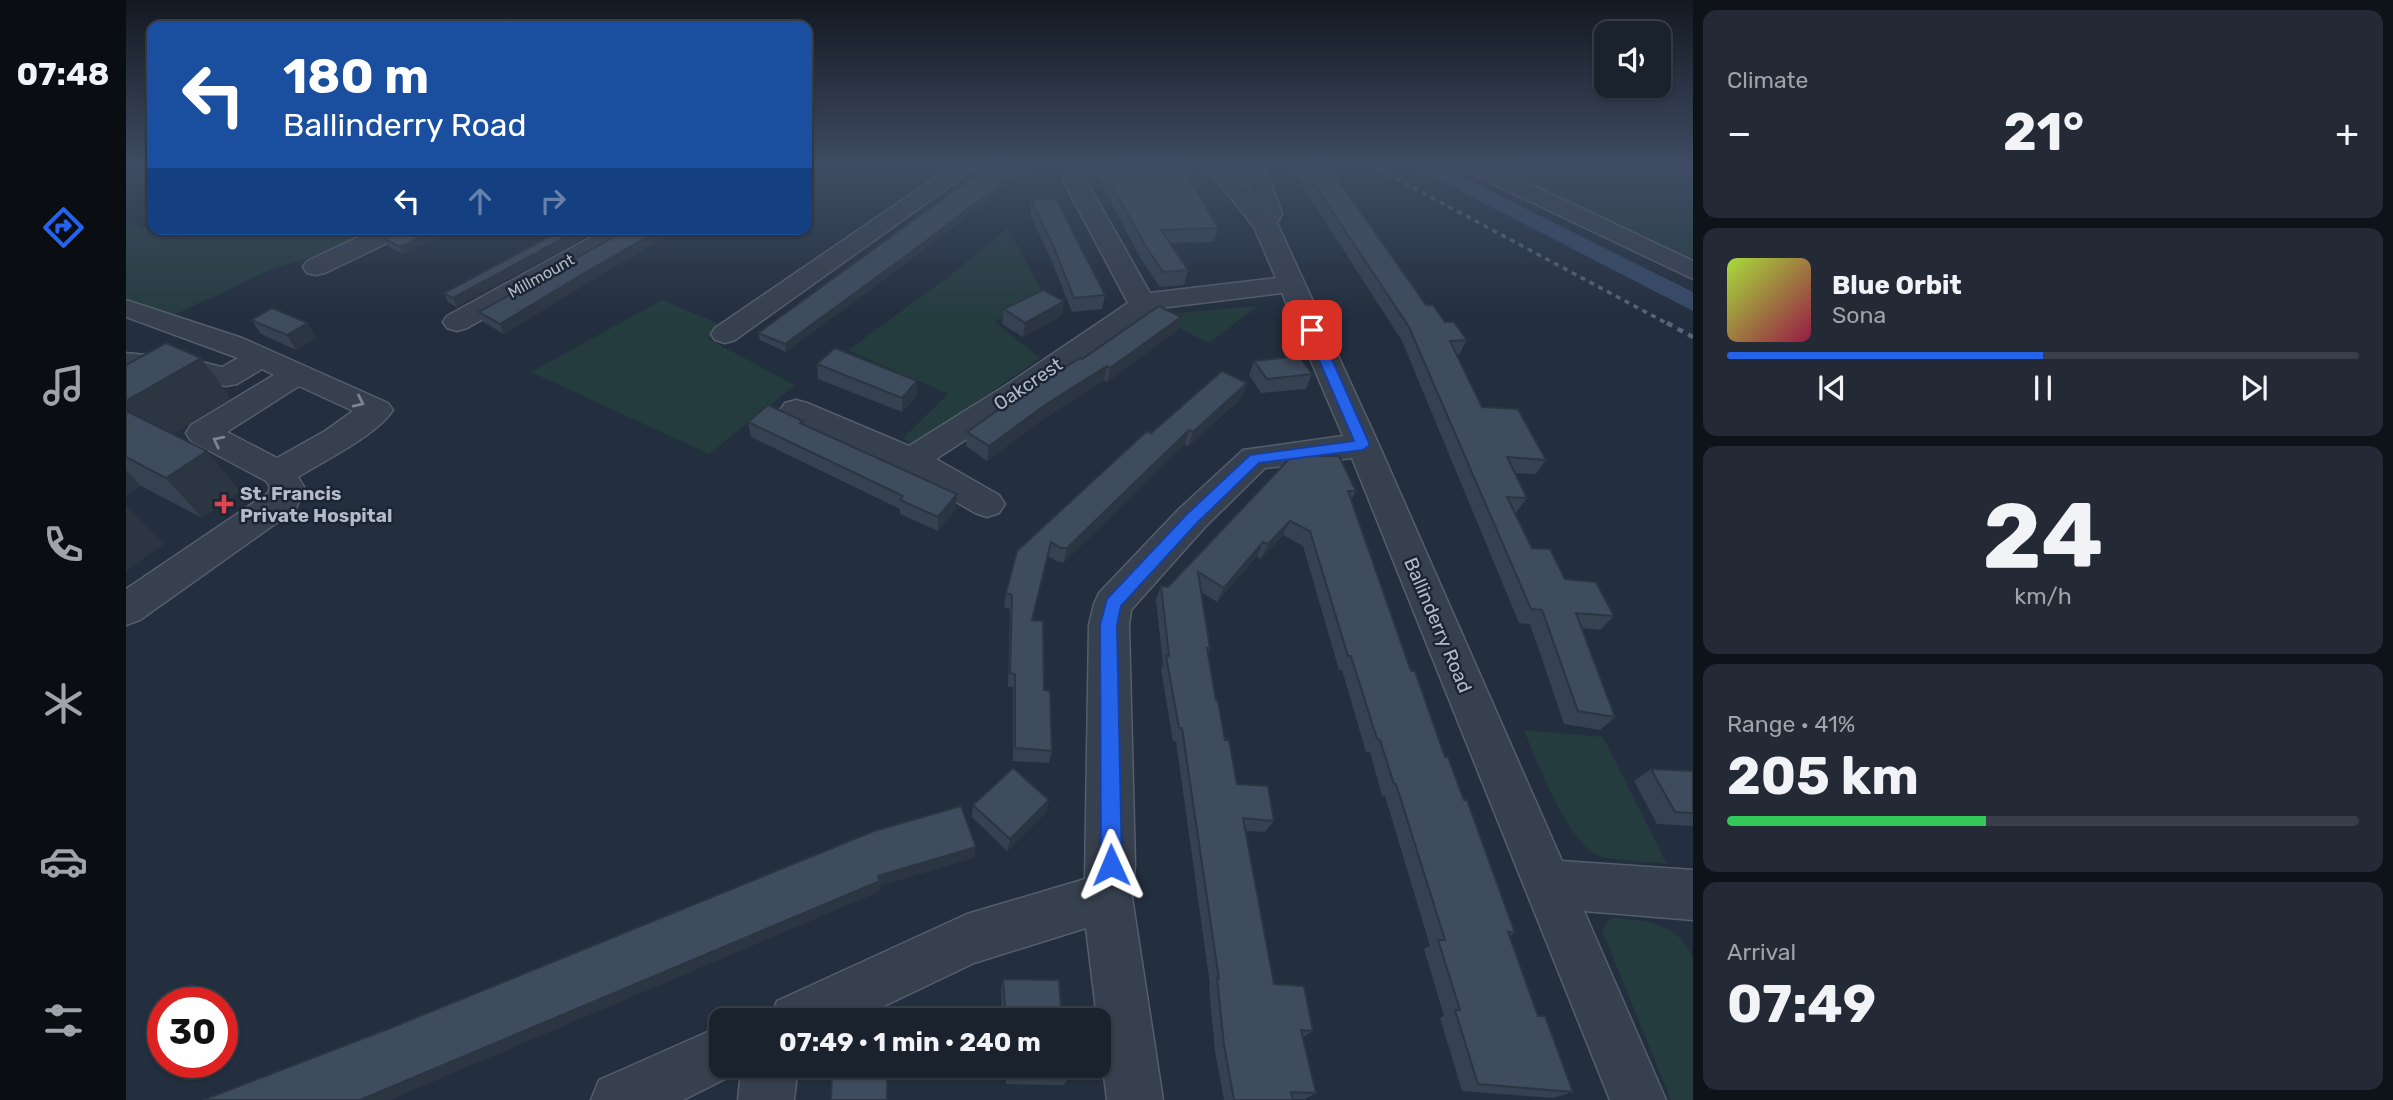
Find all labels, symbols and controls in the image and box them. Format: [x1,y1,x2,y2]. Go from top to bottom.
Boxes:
map controls [1594,21,1671,98]
button: sound [1594,21,1671,98]
text: 180 m [283,47,429,105]
icon: left [168,49,259,140]
text: 07:48 [17,55,109,93]
text: Climate [1727,66,1808,94]
text: 21° [2003,101,2084,163]
text: Ballinderry Road [283,106,527,144]
text: − [1727,110,1752,156]
text: + [2335,110,2359,156]
icon: left [388,182,426,220]
icon: ahead [461,182,499,220]
icon: right [534,182,572,220]
icon: directions [39,203,88,252]
street label: Millmount [504,250,578,302]
text: Blue Orbit [1832,270,1962,301]
pin [1282,300,1342,360]
text: Sona [1832,301,1886,329]
icon: arrive [1293,311,1331,349]
street label: Oakcrest [989,352,1067,415]
icon: music [39,361,88,410]
icon: previous [1813,369,1851,407]
icon: pause [2024,369,2062,407]
icon: next [2235,369,2273,407]
one-way arrow [352,394,364,408]
one-way arrow [213,436,225,450]
place label: St. Francis Private Hospital [240,482,392,527]
text: 24 [1983,482,2103,590]
marker: St. Francis Private Hospital [214,494,234,514]
icon: phone [39,520,88,569]
street label: Ballinderry Road [1399,554,1477,696]
text: km/h [2014,582,2072,610]
icon: climate [39,679,88,728]
text: Range · 41% [1727,710,1855,738]
text: 205 km [1727,745,1919,807]
position arrow [1074,828,1148,902]
icon: car [39,837,88,886]
text: Arrival [1727,938,1796,966]
text: 07:49 [1727,973,1876,1035]
speed limit sign: 30 [147,987,238,1078]
icon: filters [39,996,88,1045]
text: 07:49 · 1 min · 240 m [779,1027,1041,1058]

